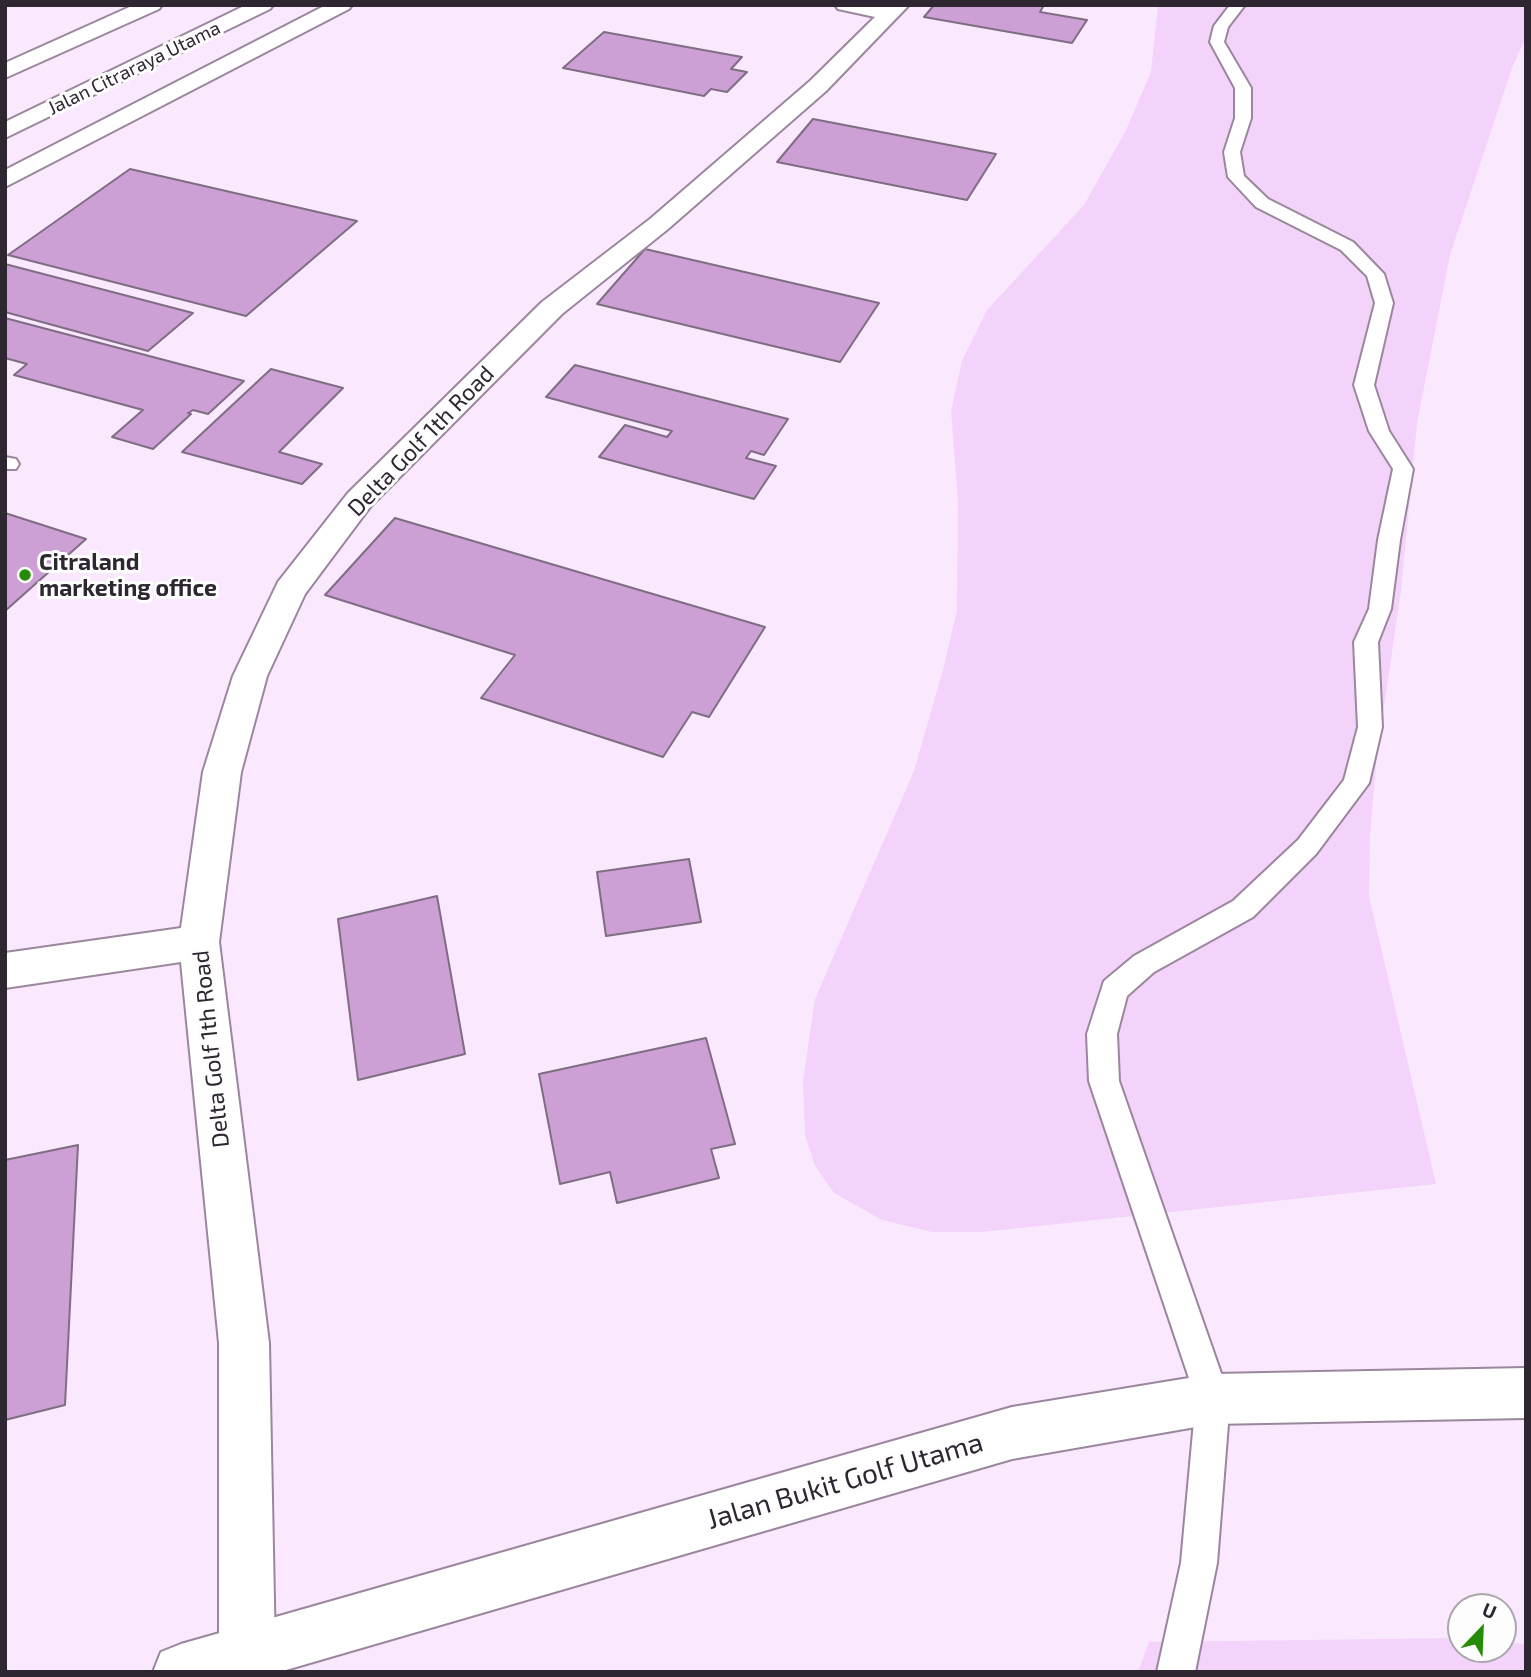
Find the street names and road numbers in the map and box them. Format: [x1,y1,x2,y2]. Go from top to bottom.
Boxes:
street label: Jalan Citraraya Utama [44,16,224,120]
street label: Delta Golf 1th Road [342,360,500,522]
street label: Delta Golf 1th Road [187,949,235,1149]
street label: Jalan Bukit Golf Utama [703,1425,987,1537]

